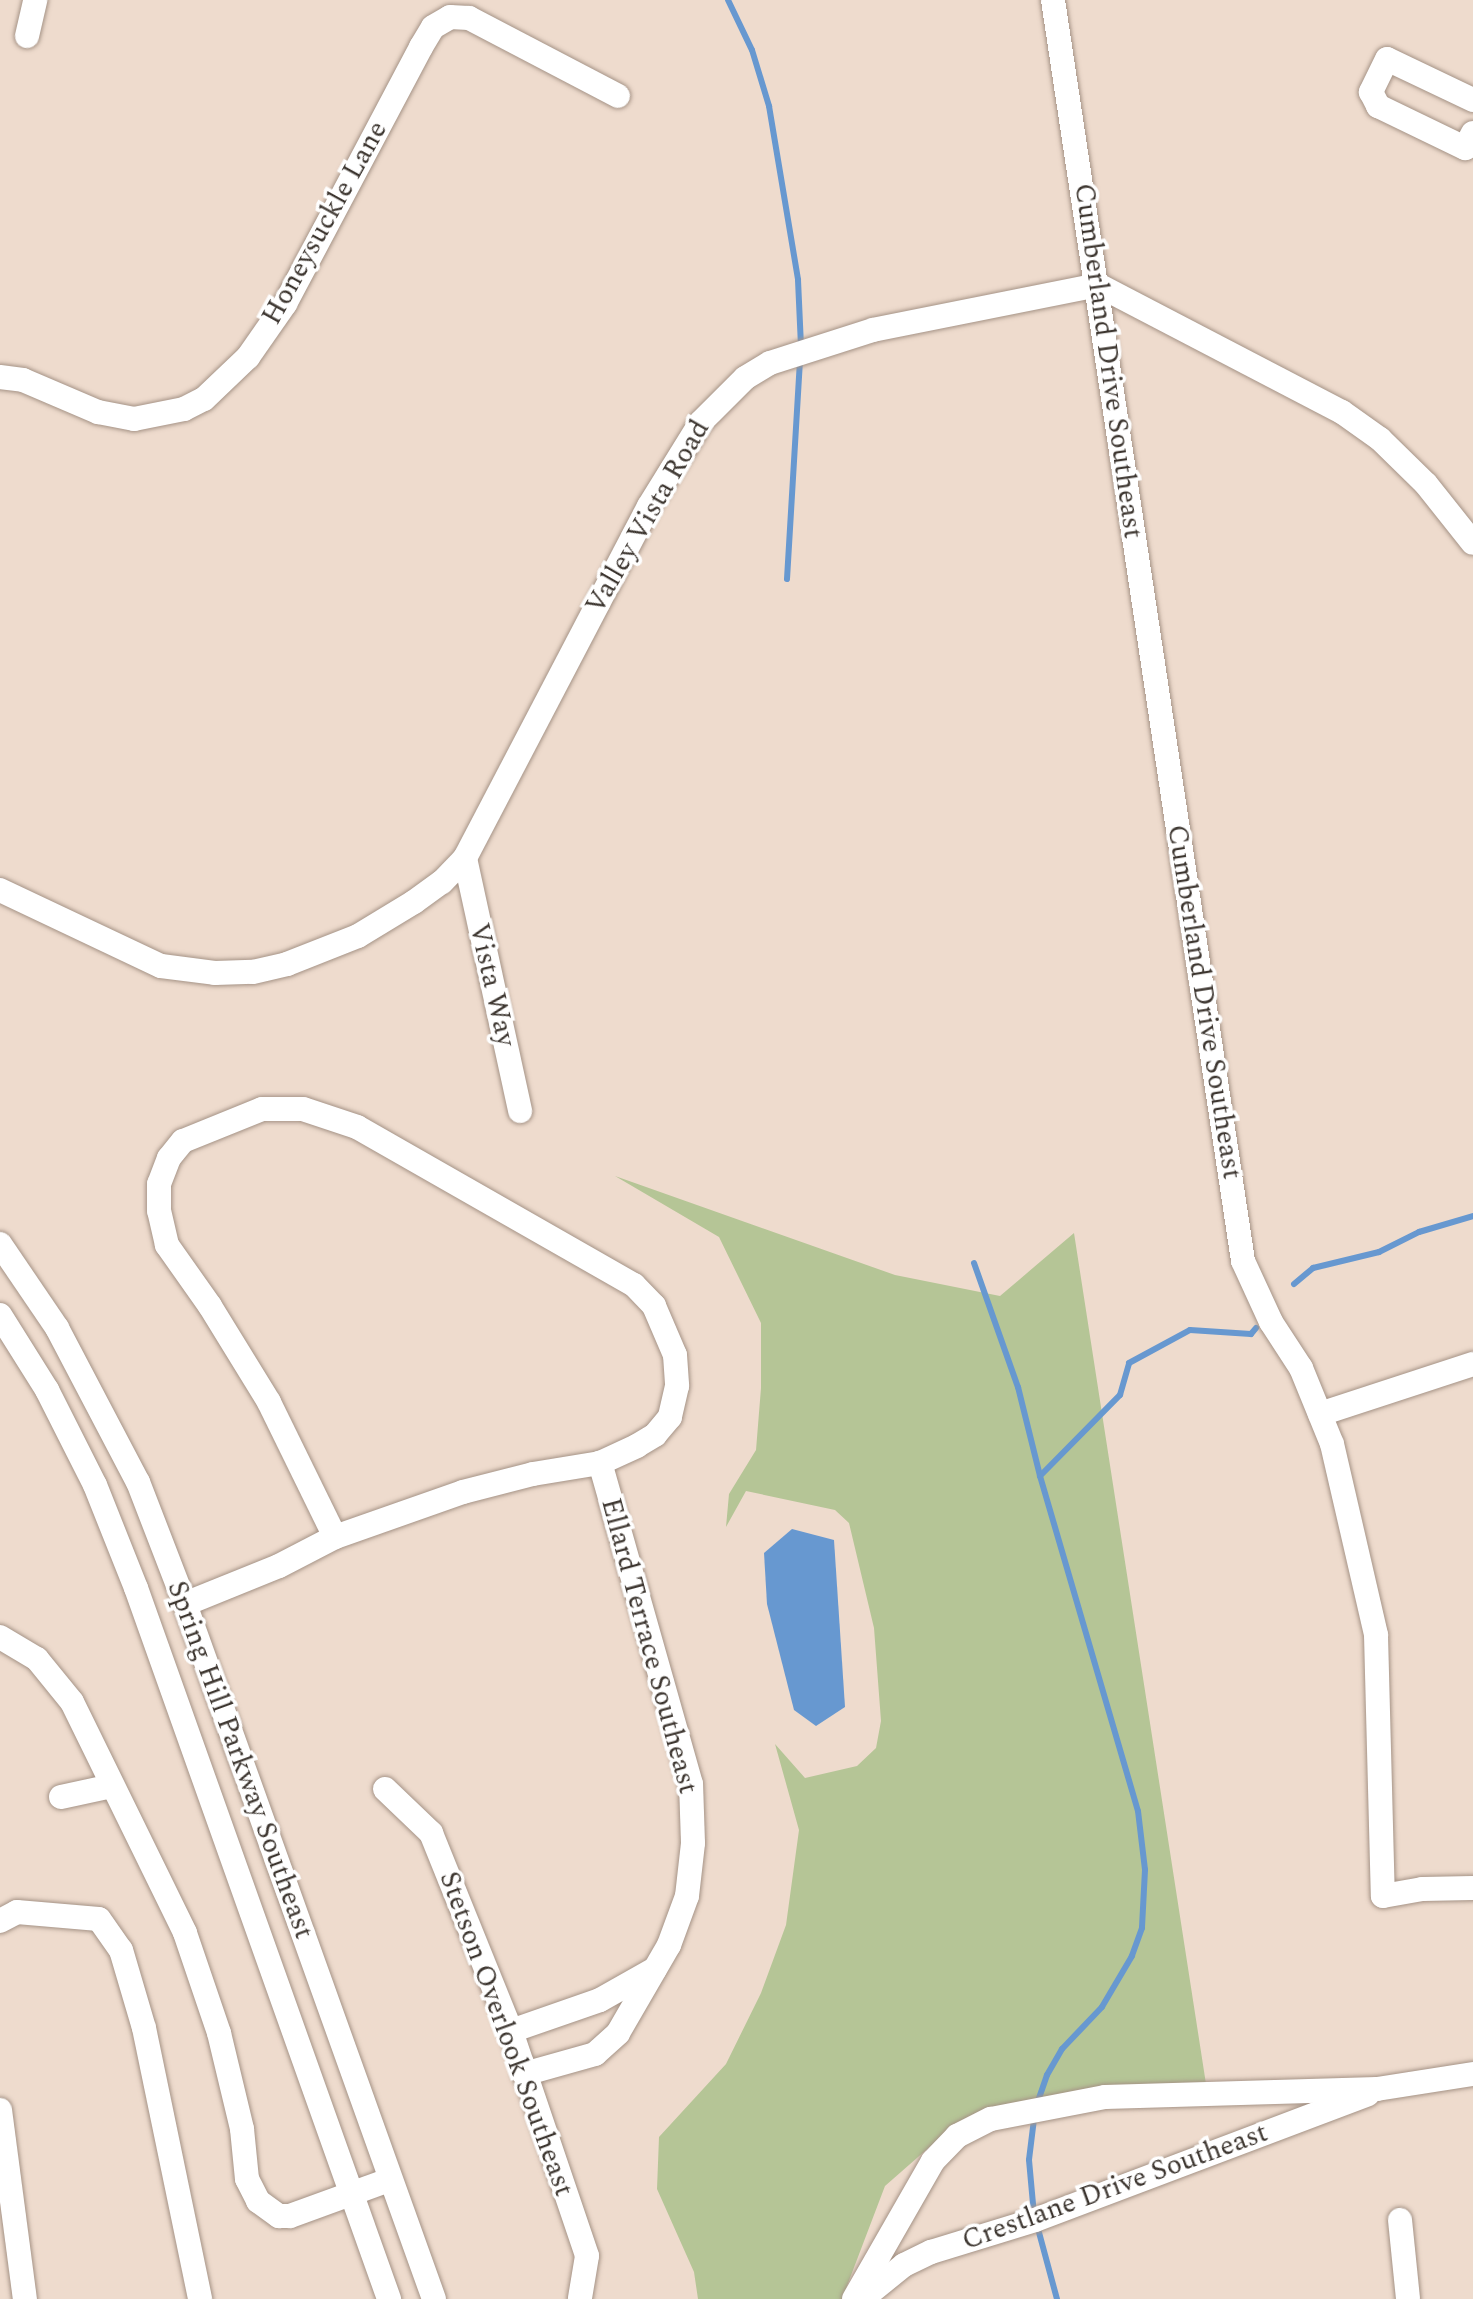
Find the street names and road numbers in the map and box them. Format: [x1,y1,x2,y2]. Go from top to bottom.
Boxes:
street label: Honeysuckle Lane [255,115,395,331]
street label: Cumberland Drive Southeast [1066,181,1150,541]
street label: Valley Vista Road [579,414,717,620]
street label: Cumberland Drive Southeast [1159,822,1249,1182]
street label: Vista Way [461,920,523,1050]
street label: Ellard Terrace Southeast [593,1494,705,1798]
street label: Spring Hill Parkway Southeast [160,1576,320,1944]
street label: Stetson Overlook Southeast [432,1867,580,2201]
street label: Crestlane Drive Southeast [958,2116,1272,2258]

